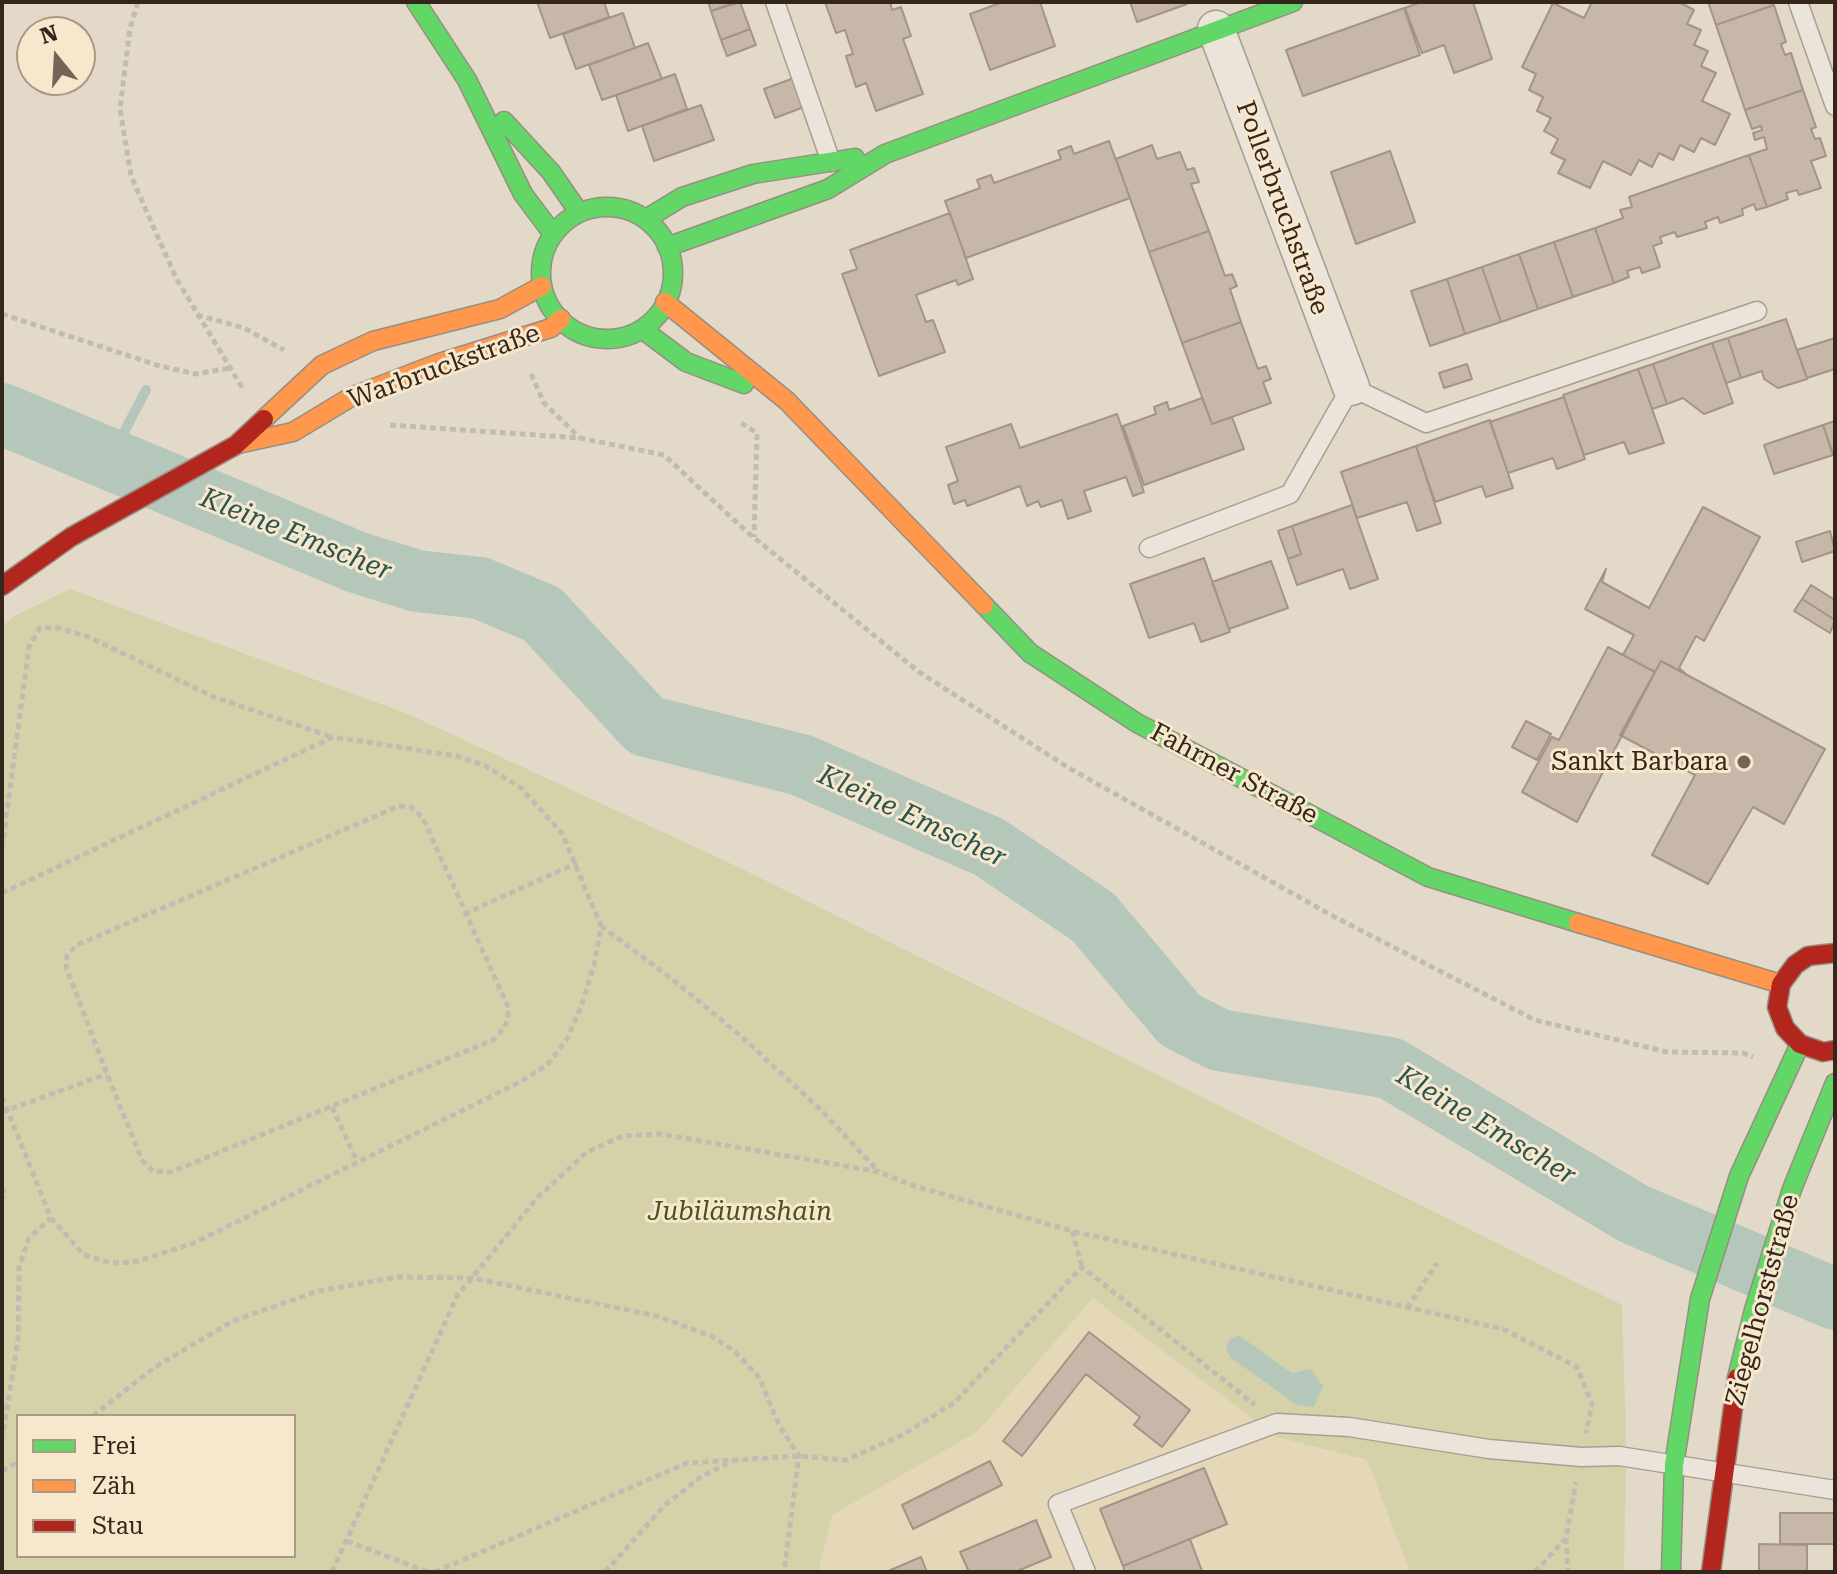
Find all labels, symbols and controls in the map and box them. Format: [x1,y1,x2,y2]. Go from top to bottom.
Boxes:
north arrow [16,16,96,96]
text: N [37,20,61,49]
street label: Pollerbruchstraße [1229,97,1335,319]
street label: Warbruckstraße [344,318,544,416]
water label: Kleine Emscher [195,481,397,589]
street label: Fahrner Straße [1145,717,1323,831]
place label: Sankt Barbara [1551,746,1728,778]
marker: Sankt Barbara [1735,753,1753,771]
water label: Kleine Emscher [813,759,1011,875]
water label: Kleine Emscher [1390,1059,1582,1193]
street label: Ziegelhorststraße [1720,1191,1806,1409]
park label: Jubiläumshain [648,1196,832,1228]
legend [16,1414,296,1558]
text: Frei [92,1432,137,1460]
text: Zäh [92,1472,136,1500]
text: Stau [92,1512,144,1540]

